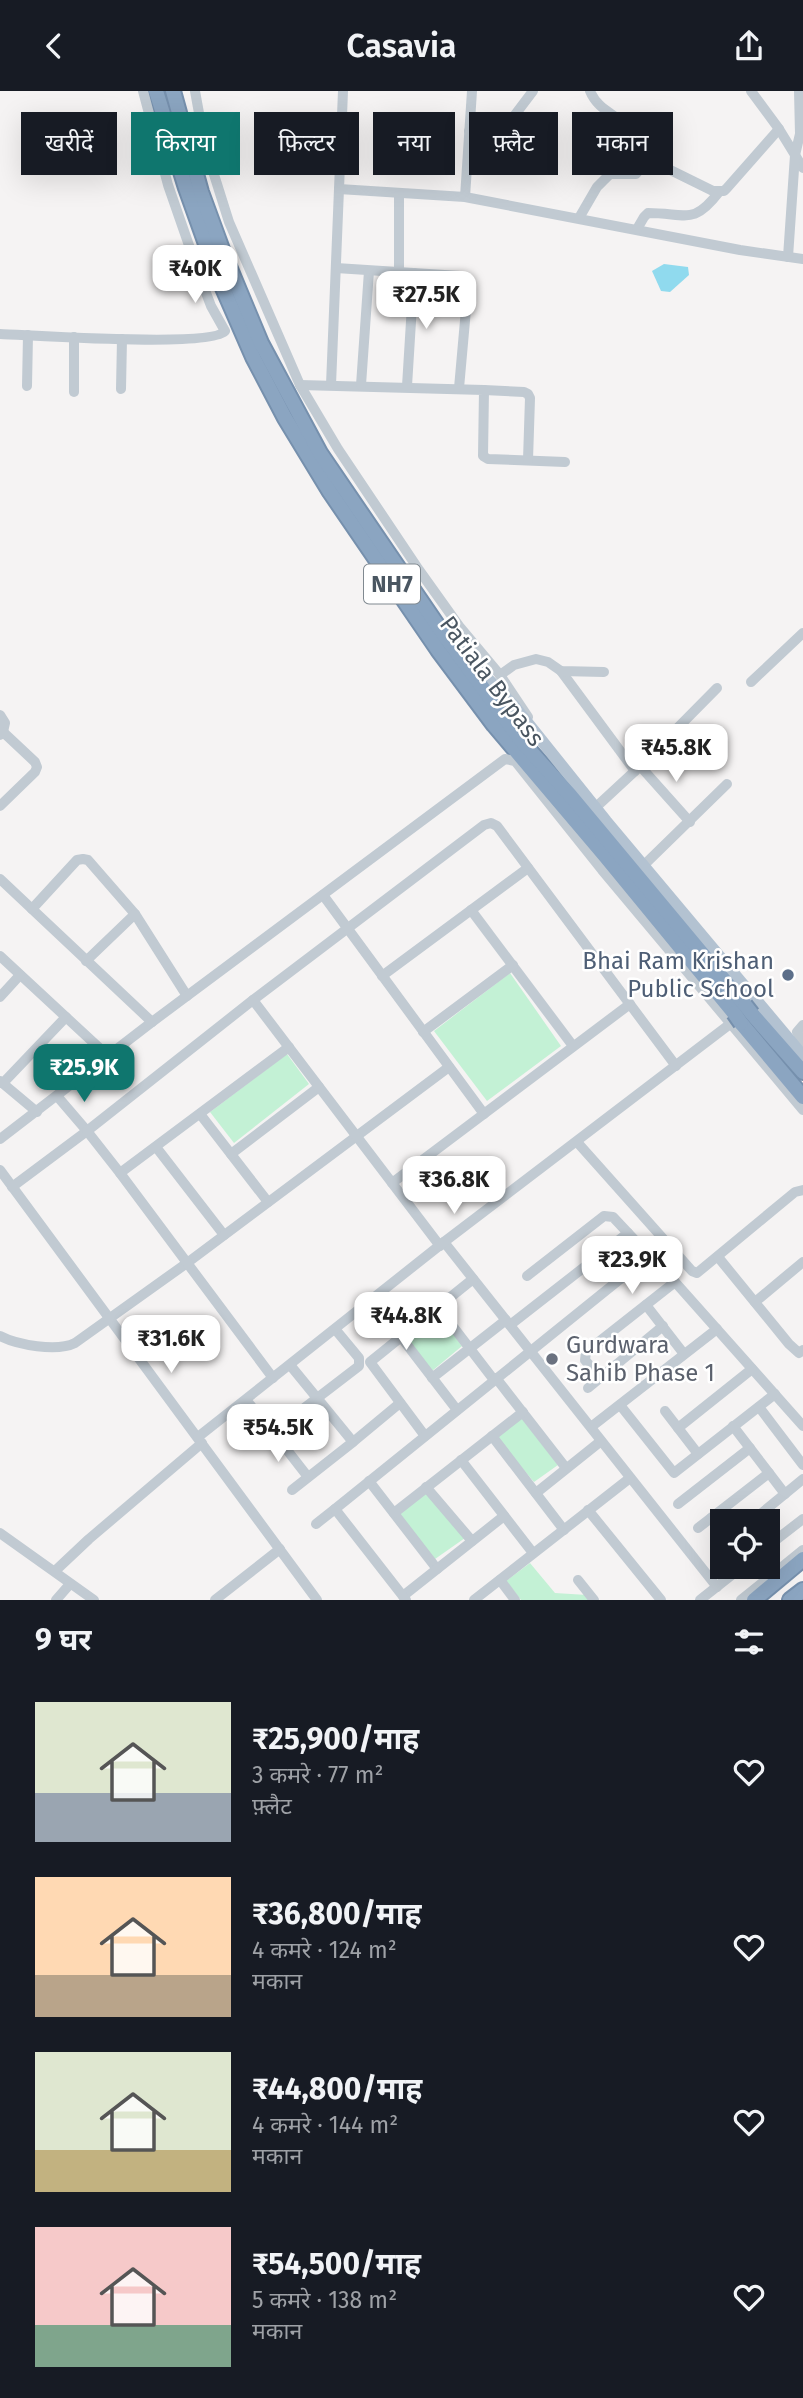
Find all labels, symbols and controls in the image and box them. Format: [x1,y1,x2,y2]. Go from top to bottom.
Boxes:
icon: back [35,27,73,65]
text: Casavia [347,27,456,65]
icon: share [730,27,768,65]
chip: खरीदें [21,112,117,175]
chip: किराया [131,112,240,175]
chip: फ़िल्टर [254,112,359,175]
chip: नया [373,112,455,175]
chip: फ़्लैट [469,112,558,175]
chip: मकान [572,112,673,175]
pin: ₹40K [154,245,236,305]
text: ₹40K [168,254,222,282]
pin: ₹27.5K [369,271,483,331]
text: ₹27.5K [392,280,460,308]
road number: NH7 [364,565,420,603]
street label: Patiala Bypass [434,610,550,752]
pin: ₹45.8K [619,725,733,784]
text: ₹45.8K [641,733,711,761]
place label: Bhai Ram Krishan Public School [582,947,774,1003]
marker: Bhai Ram Krishan Public School [780,967,796,983]
pin: ₹25.9K [27,1045,141,1104]
text: ₹25.9K [49,1053,119,1081]
pin: ₹36.8K [397,1157,511,1216]
text: ₹36.8K [419,1165,489,1193]
pin: ₹23.9K [575,1237,689,1296]
text: ₹23.9K [598,1245,666,1273]
pin: ₹44.8K [349,1293,463,1352]
text: ₹44.8K [370,1301,442,1329]
pin: ₹31.6K [114,1315,228,1375]
text: ₹31.6K [137,1324,205,1352]
place label: Gurdwara Sahib Phase 1 [566,1331,715,1387]
marker: Gurdwara Sahib Phase 1 [544,1351,560,1367]
pin: ₹54.5K [221,1405,335,1464]
text: ₹54.5K [243,1413,313,1441]
map controls [710,1509,780,1579]
button: locate [710,1509,780,1579]
text: 9 घर [35,1622,92,1658]
icon: filters [730,1623,768,1661]
text: ₹25,900/माह [252,1721,419,1757]
icon: home [91,1730,175,1814]
icon: heart [730,1753,768,1791]
text: 3 कमरे · 77 m² [252,1761,383,1789]
text: फ़्लैट [252,1792,292,1820]
text: ₹36,800/माह [252,1896,421,1932]
icon: home [91,1905,175,1989]
icon: heart [730,1928,768,1966]
text: 4 कमरे · 124 m² [252,1936,397,1964]
text: मकान [252,1967,302,1995]
text: ₹44,800/माह [252,2071,422,2107]
icon: home [91,2080,175,2164]
icon: heart [730,2103,768,2141]
text: 4 कमरे · 144 m² [252,2111,398,2139]
text: मकान [252,2142,302,2170]
text: ₹54,500/माह [252,2246,421,2282]
icon: home [91,2255,175,2339]
icon: heart [730,2278,768,2316]
text: 5 कमरे · 138 m² [252,2286,397,2314]
text: मकान [252,2317,302,2345]

